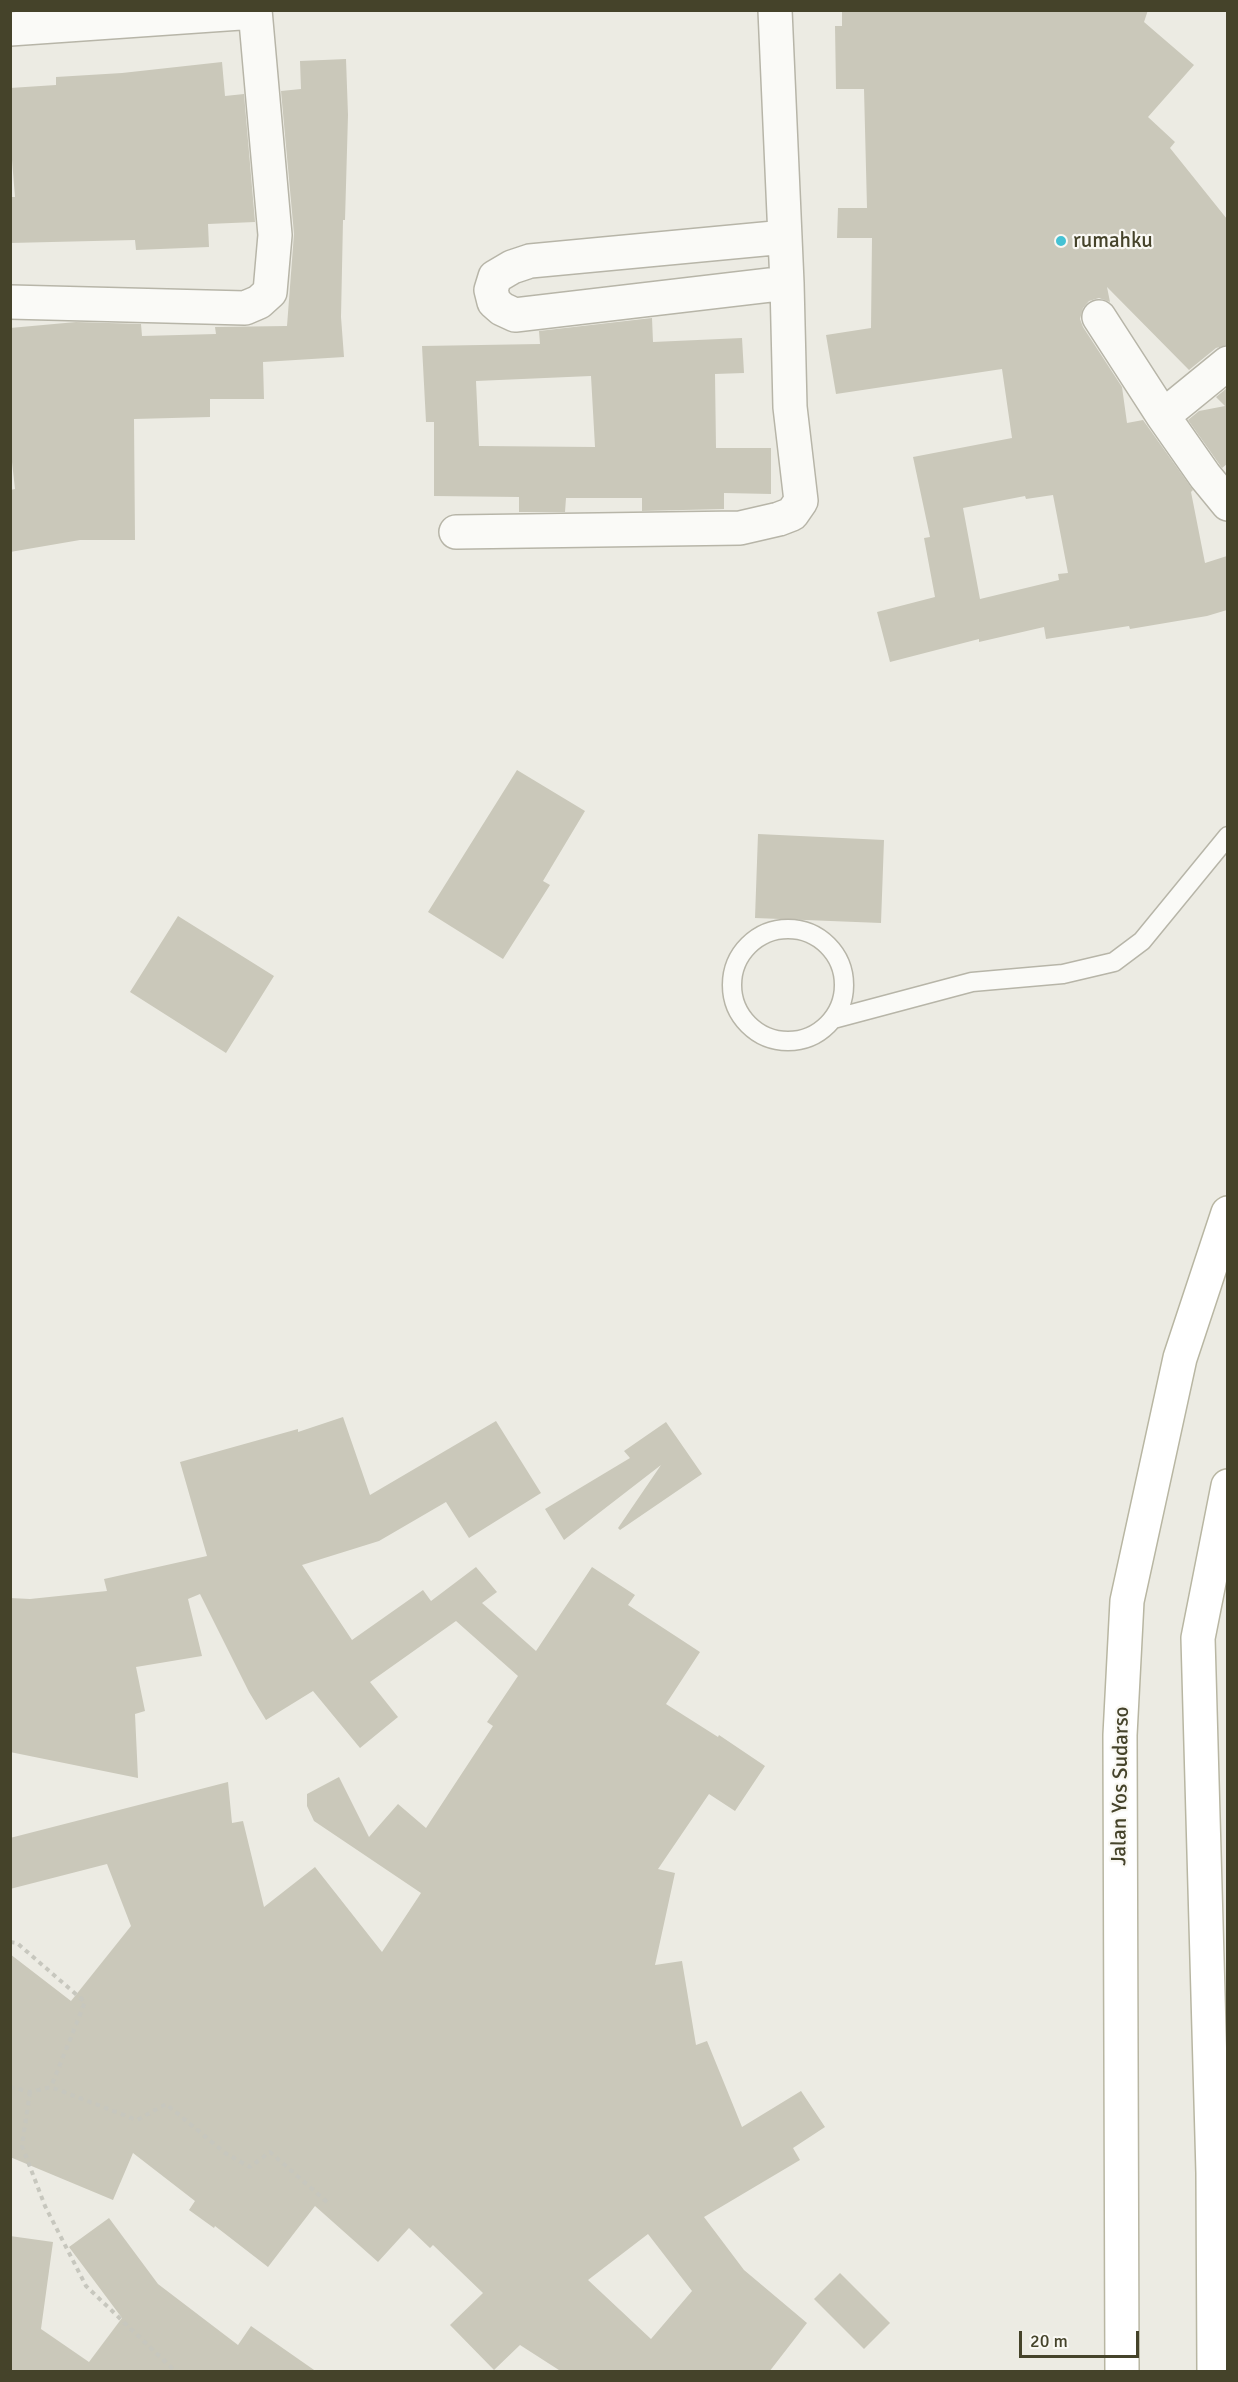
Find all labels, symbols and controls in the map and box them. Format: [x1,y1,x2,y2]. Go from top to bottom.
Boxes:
place label: rumahku [1073,228,1153,254]
marker: rumahku [1054,234,1068,248]
street label: Jalan Yos Sudarso [1107,1706,1135,1866]
scale bar [1022,2319,1142,2357]
text: 20 m [1030,2330,1068,2352]

